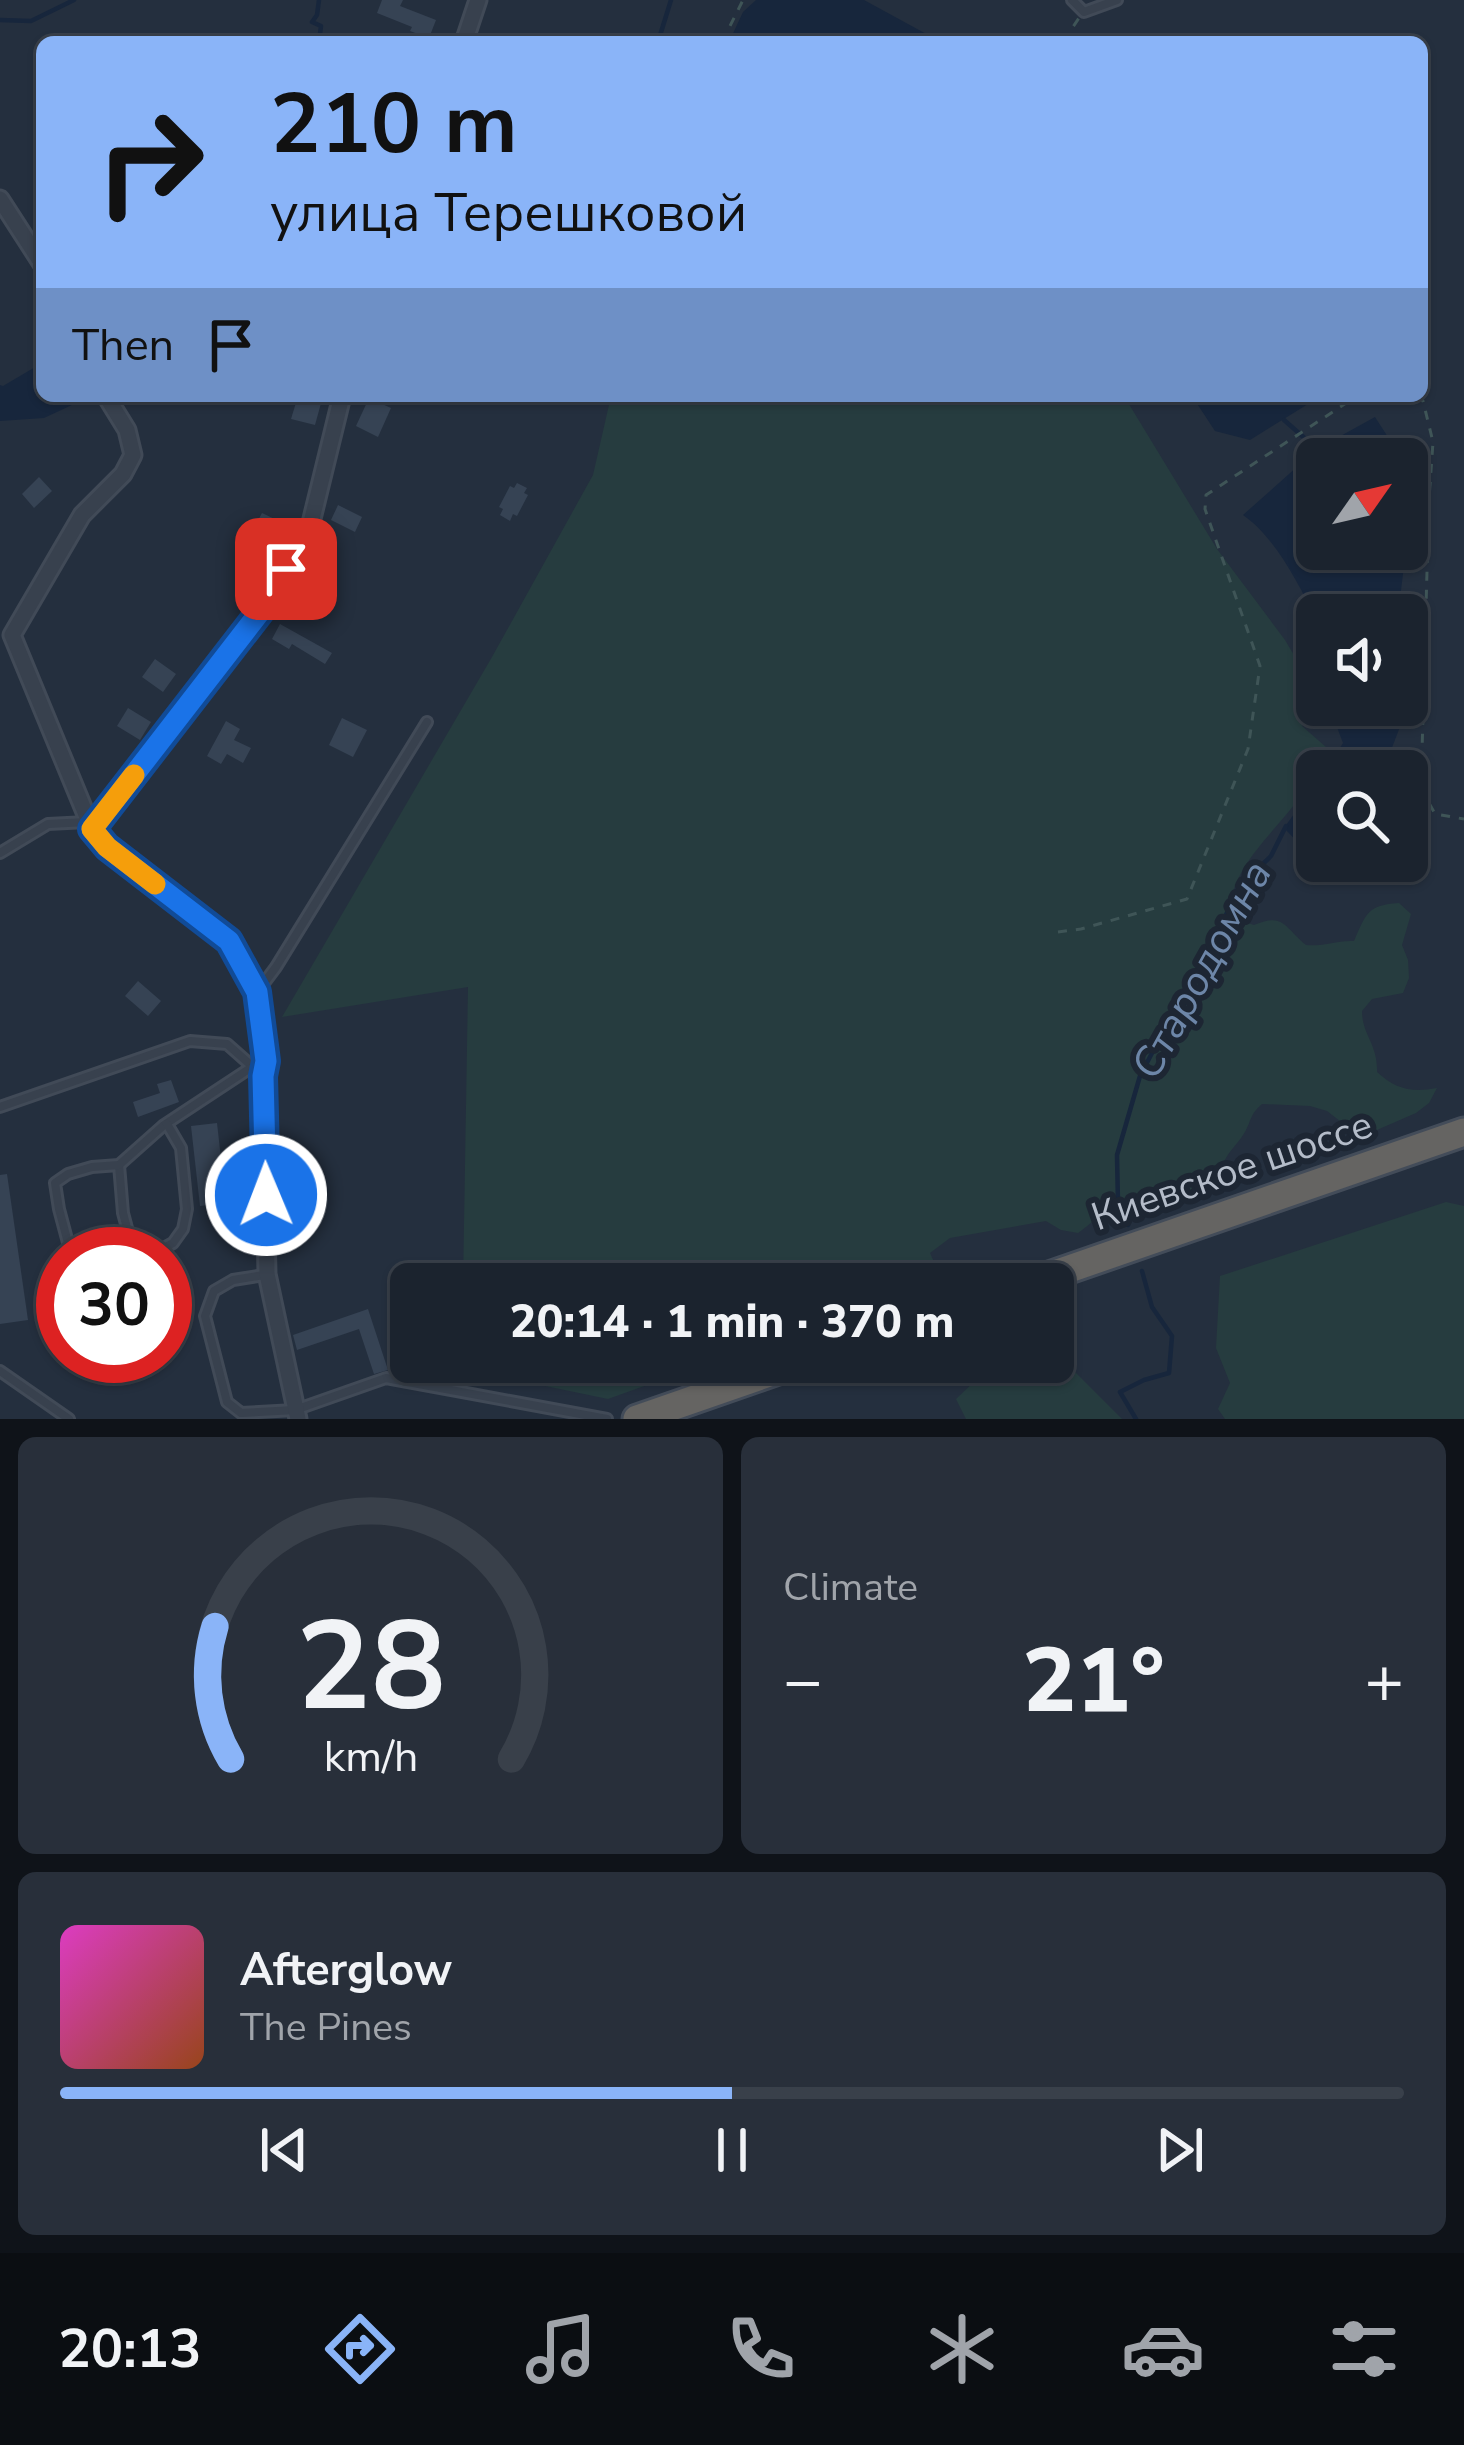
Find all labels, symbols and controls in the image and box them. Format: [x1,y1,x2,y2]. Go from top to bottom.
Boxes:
text: 210 m [270,67,518,182]
icon: right [72,84,228,240]
text: улица Терешковой [270,176,747,250]
icon: arrive [198,312,264,378]
text: Then [72,315,174,376]
north arrow [1296,438,1428,570]
map controls [1296,438,1428,882]
pin [235,518,337,620]
icon: arrive [253,536,319,602]
button: sound [1296,594,1428,726]
button: search [1296,750,1428,882]
water label: Стародомна [1118,850,1286,1090]
street label: Киевское шоссе [1085,1098,1379,1244]
position arrow [203,1132,329,1258]
speed limit sign: 30 [36,1227,192,1383]
text: 20:14 · 1 min · 370 m [509,1292,955,1353]
text: Climate [783,1561,918,1614]
text: 28 [296,1582,445,1752]
text: 21° [1022,1620,1165,1743]
text: − [783,1636,823,1726]
text: + [1364,1636,1404,1726]
text: km/h [323,1727,418,1785]
text: Afterglow [240,1940,452,2001]
text: The Pines [240,2001,412,2054]
icon: previous [251,2117,317,2183]
icon: pause [699,2117,765,2183]
icon: next [1147,2117,1213,2183]
icon: directions [318,2307,402,2391]
icon: music [519,2307,603,2391]
icon: phone [719,2307,803,2391]
icon: climate [920,2307,1004,2391]
icon: car [1121,2307,1205,2391]
icon: filters [1322,2307,1406,2391]
text: 20:13 [58,2312,201,2386]

